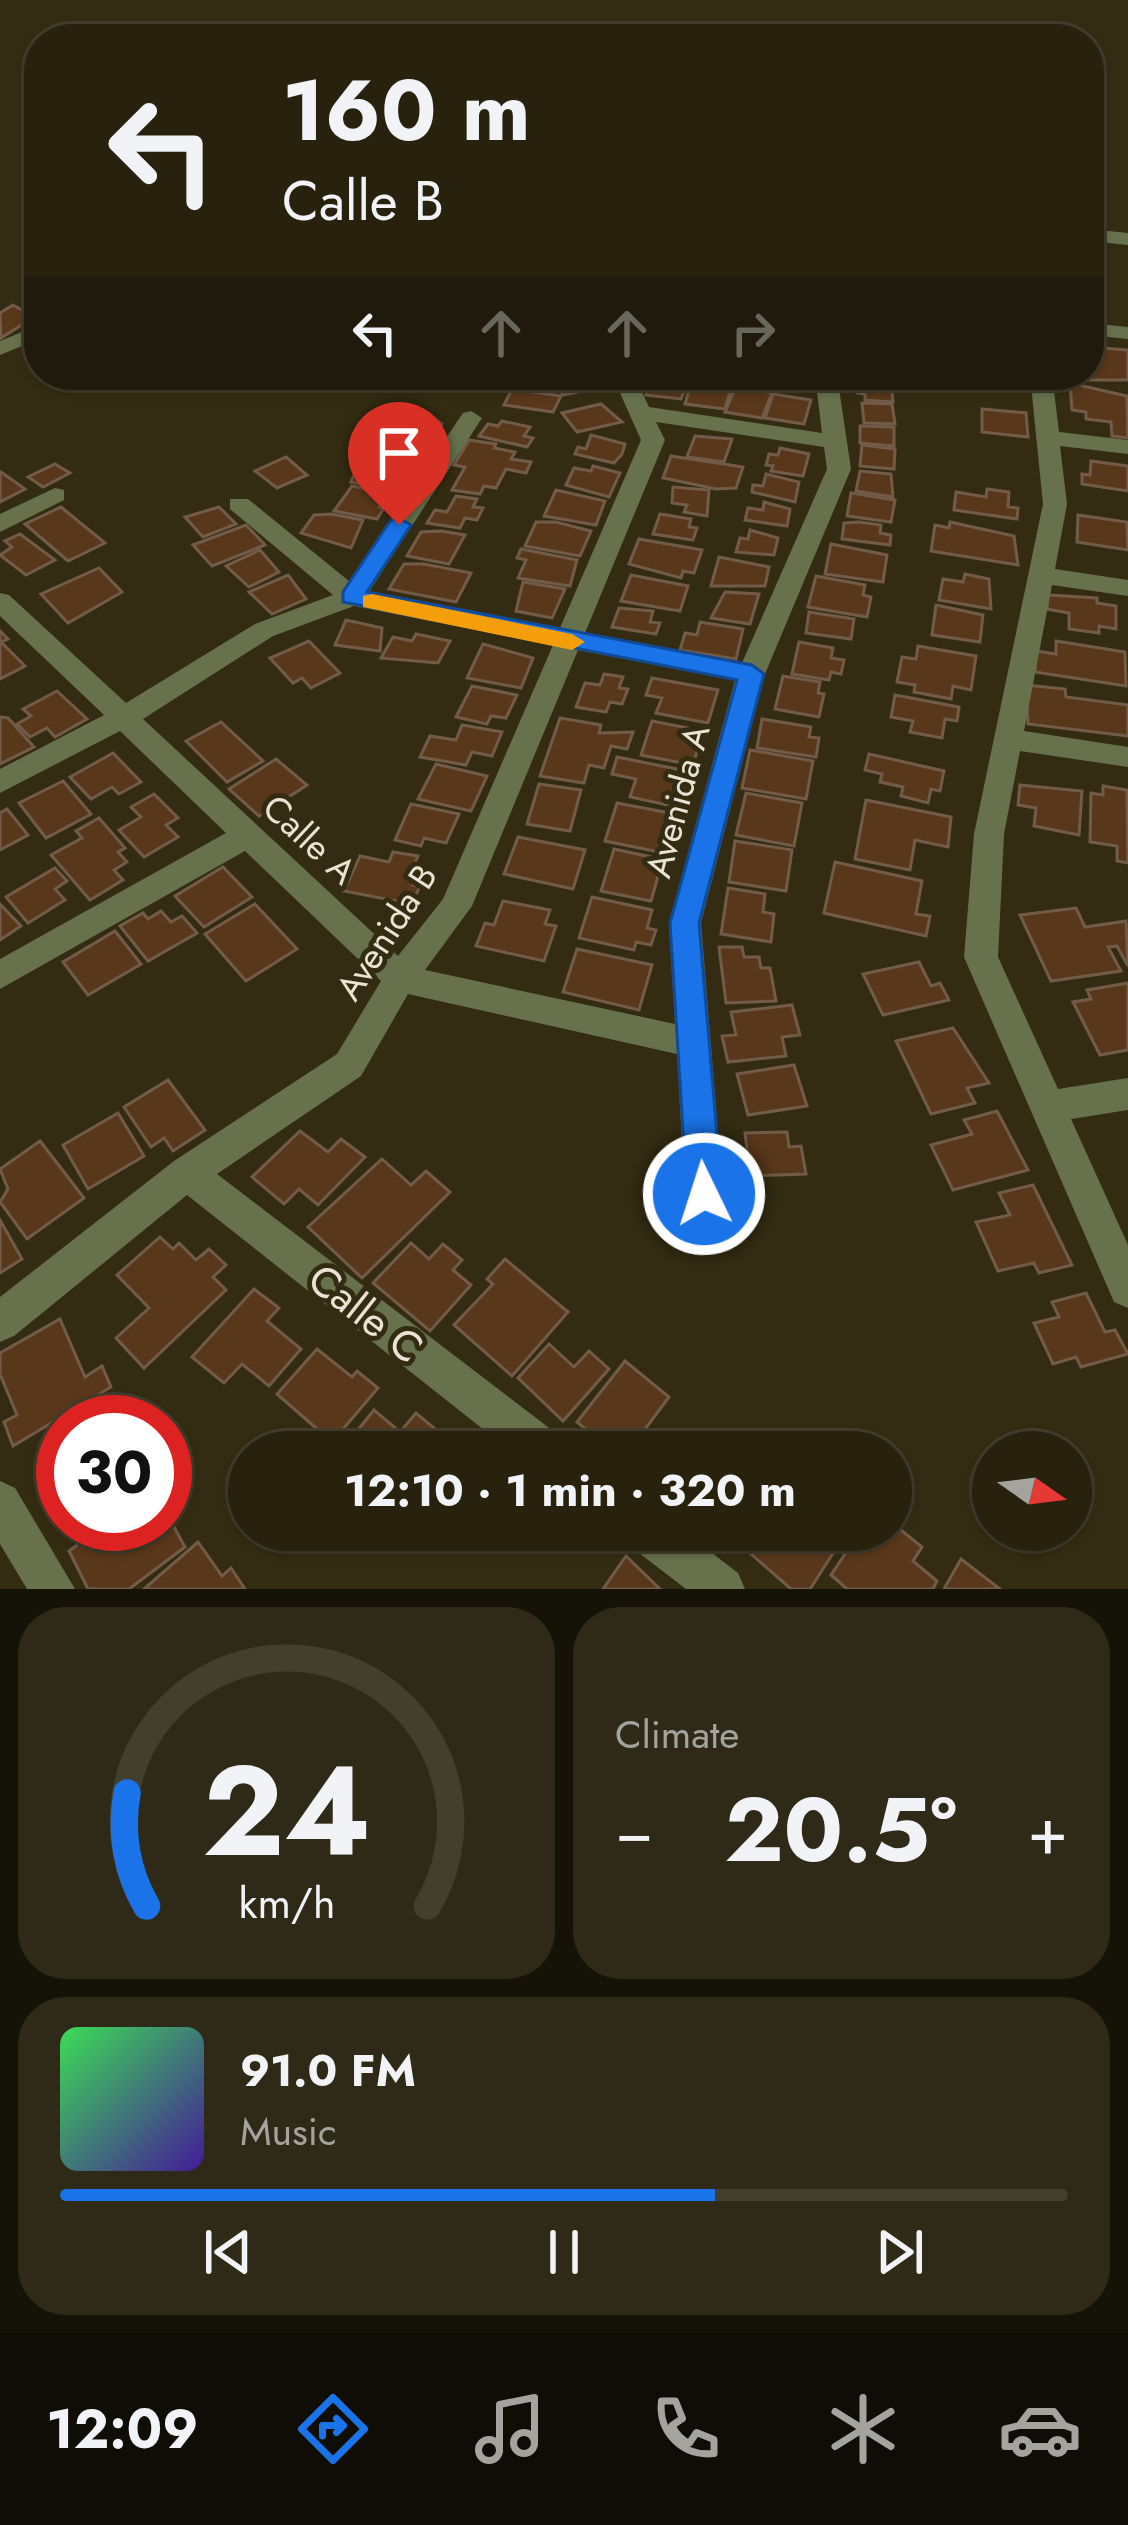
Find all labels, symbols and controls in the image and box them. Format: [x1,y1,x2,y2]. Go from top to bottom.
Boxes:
text: 160 m [282,50,531,172]
icon: left [84,72,240,228]
text: Calle B [282,162,444,240]
icon: left [342,300,408,366]
icon: ahead [468,300,534,366]
icon: ahead [594,300,660,366]
icon: right [720,300,786,366]
pin [348,402,450,525]
icon: arrive [366,420,432,486]
street label: Avenida A [632,718,722,883]
street label: Calle A [251,782,369,896]
street label: Avenida B [323,854,449,1010]
position arrow [641,1131,767,1257]
street label: Calle C [295,1249,436,1378]
speed limit sign: 30 [36,1395,192,1551]
north arrow [972,1431,1092,1551]
map controls [972,1431,1092,1551]
text: 12:10 · 1 min · 320 m [344,1458,796,1523]
text: Climate [615,1706,739,1763]
text: 24 [202,1721,371,1902]
text: 20.5° [724,1765,957,1895]
text: − [615,1783,654,1879]
text: + [1027,1783,1068,1879]
text: km/h [238,1872,335,1934]
text: 91.0 FM [240,2038,416,2103]
text: Music [240,2103,337,2160]
icon: previous [195,2219,261,2285]
icon: pause [531,2219,597,2285]
icon: next [867,2219,933,2285]
icon: directions [291,2387,375,2471]
icon: music [468,2387,552,2471]
icon: phone [644,2387,728,2471]
icon: climate [821,2387,905,2471]
icon: car [998,2387,1082,2471]
text: 12:09 [46,2390,198,2468]

